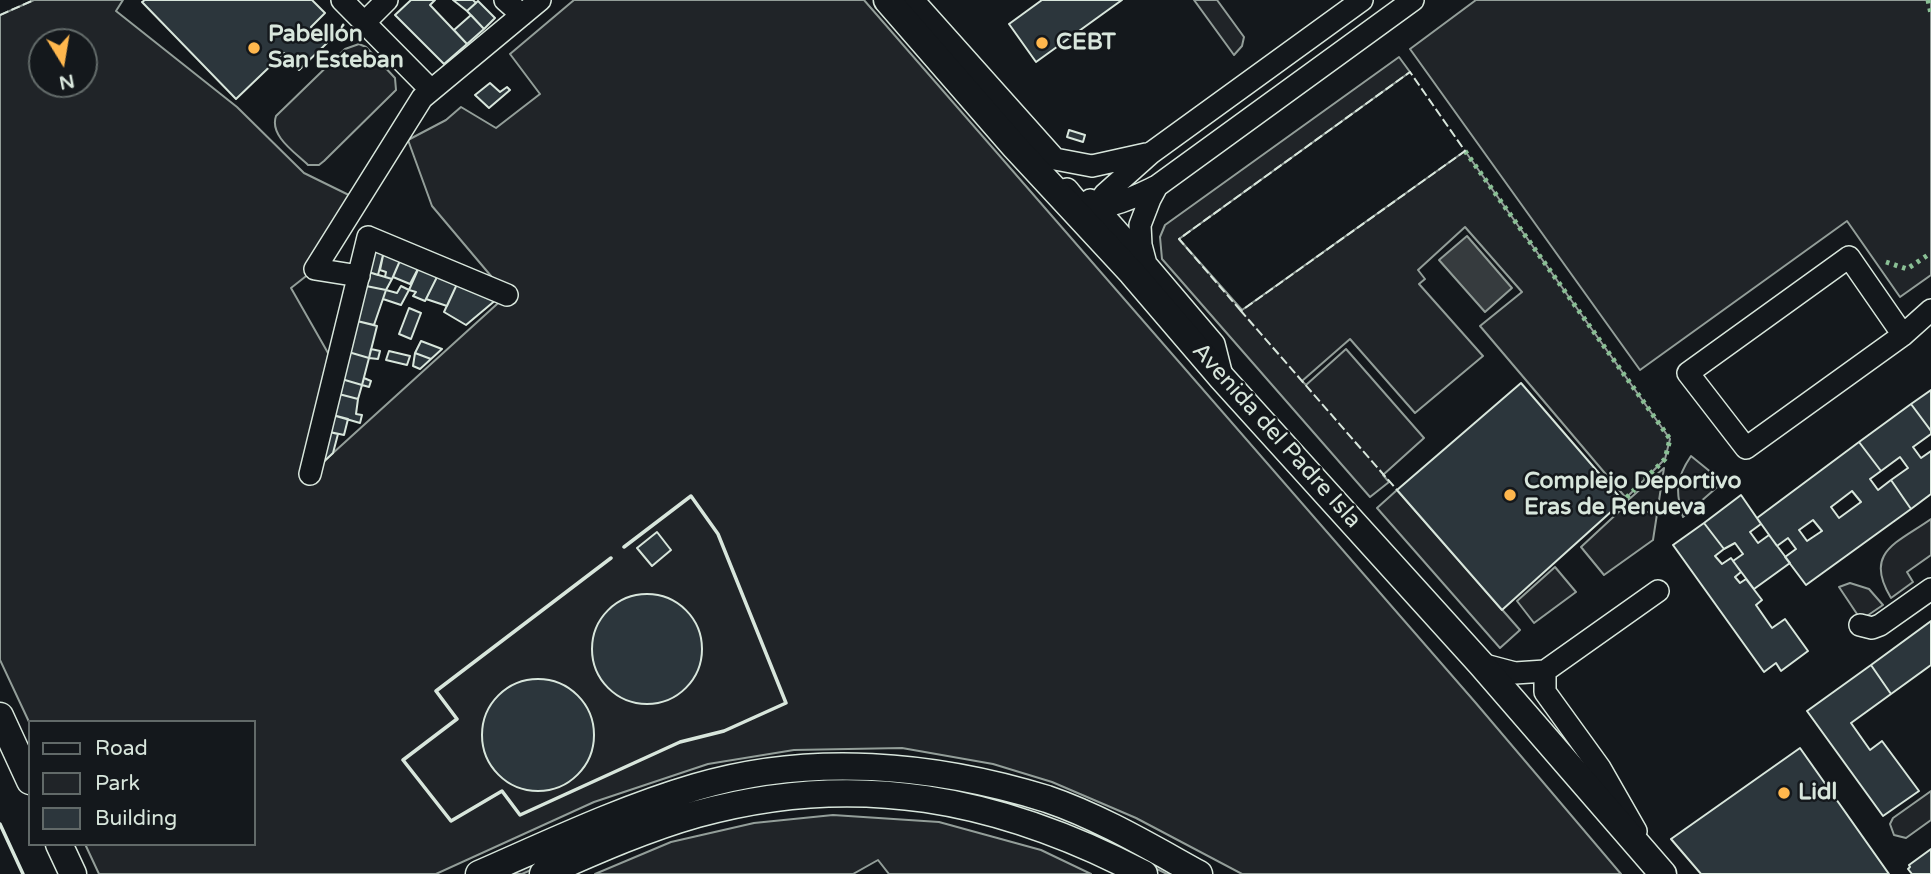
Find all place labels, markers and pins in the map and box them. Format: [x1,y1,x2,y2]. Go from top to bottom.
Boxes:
place label: Pabellón San Esteban [268,21,404,75]
place label: CEBT [1056,29,1116,57]
marker: CEBT [1034,35,1050,51]
marker: Pabellón San Esteban [246,40,262,56]
place label: Complejo Deportivo Eras de Renueva [1524,468,1741,522]
marker: Complejo Deportivo Eras de Renueva [1502,487,1518,503]
place label: Lidl [1798,779,1837,807]
marker: Lidl [1776,785,1792,801]

